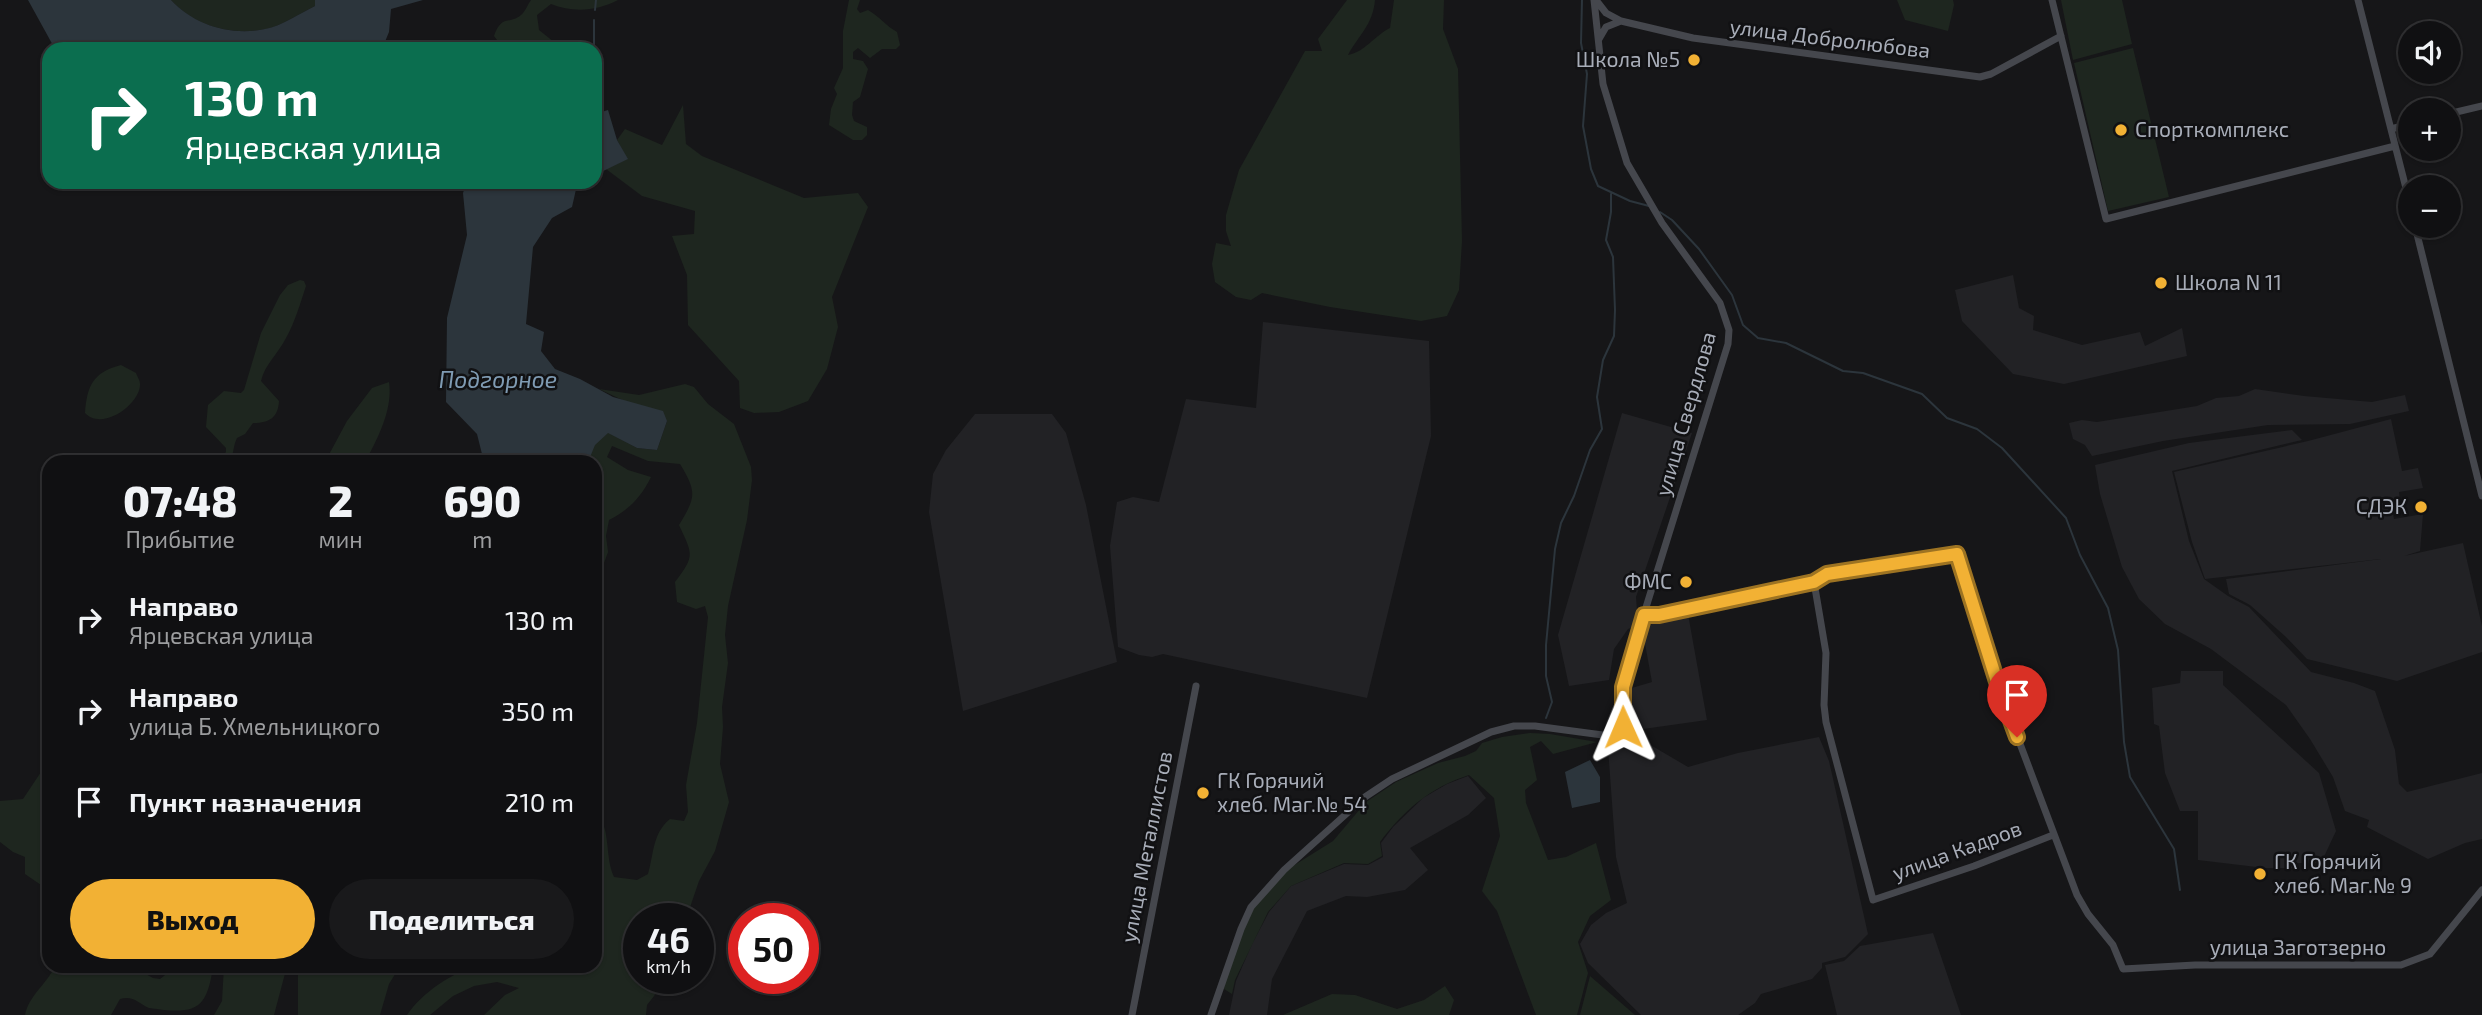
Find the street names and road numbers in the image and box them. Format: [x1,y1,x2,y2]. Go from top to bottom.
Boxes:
street label: улица Добролюбова [1728,13,1932,63]
street label: улица Свердлова [1649,329,1721,499]
street label: улица Металлистов [1115,749,1177,945]
street label: улица Кадров [1888,815,2025,885]
street label: улица Заготзерно [2210,934,2386,960]

